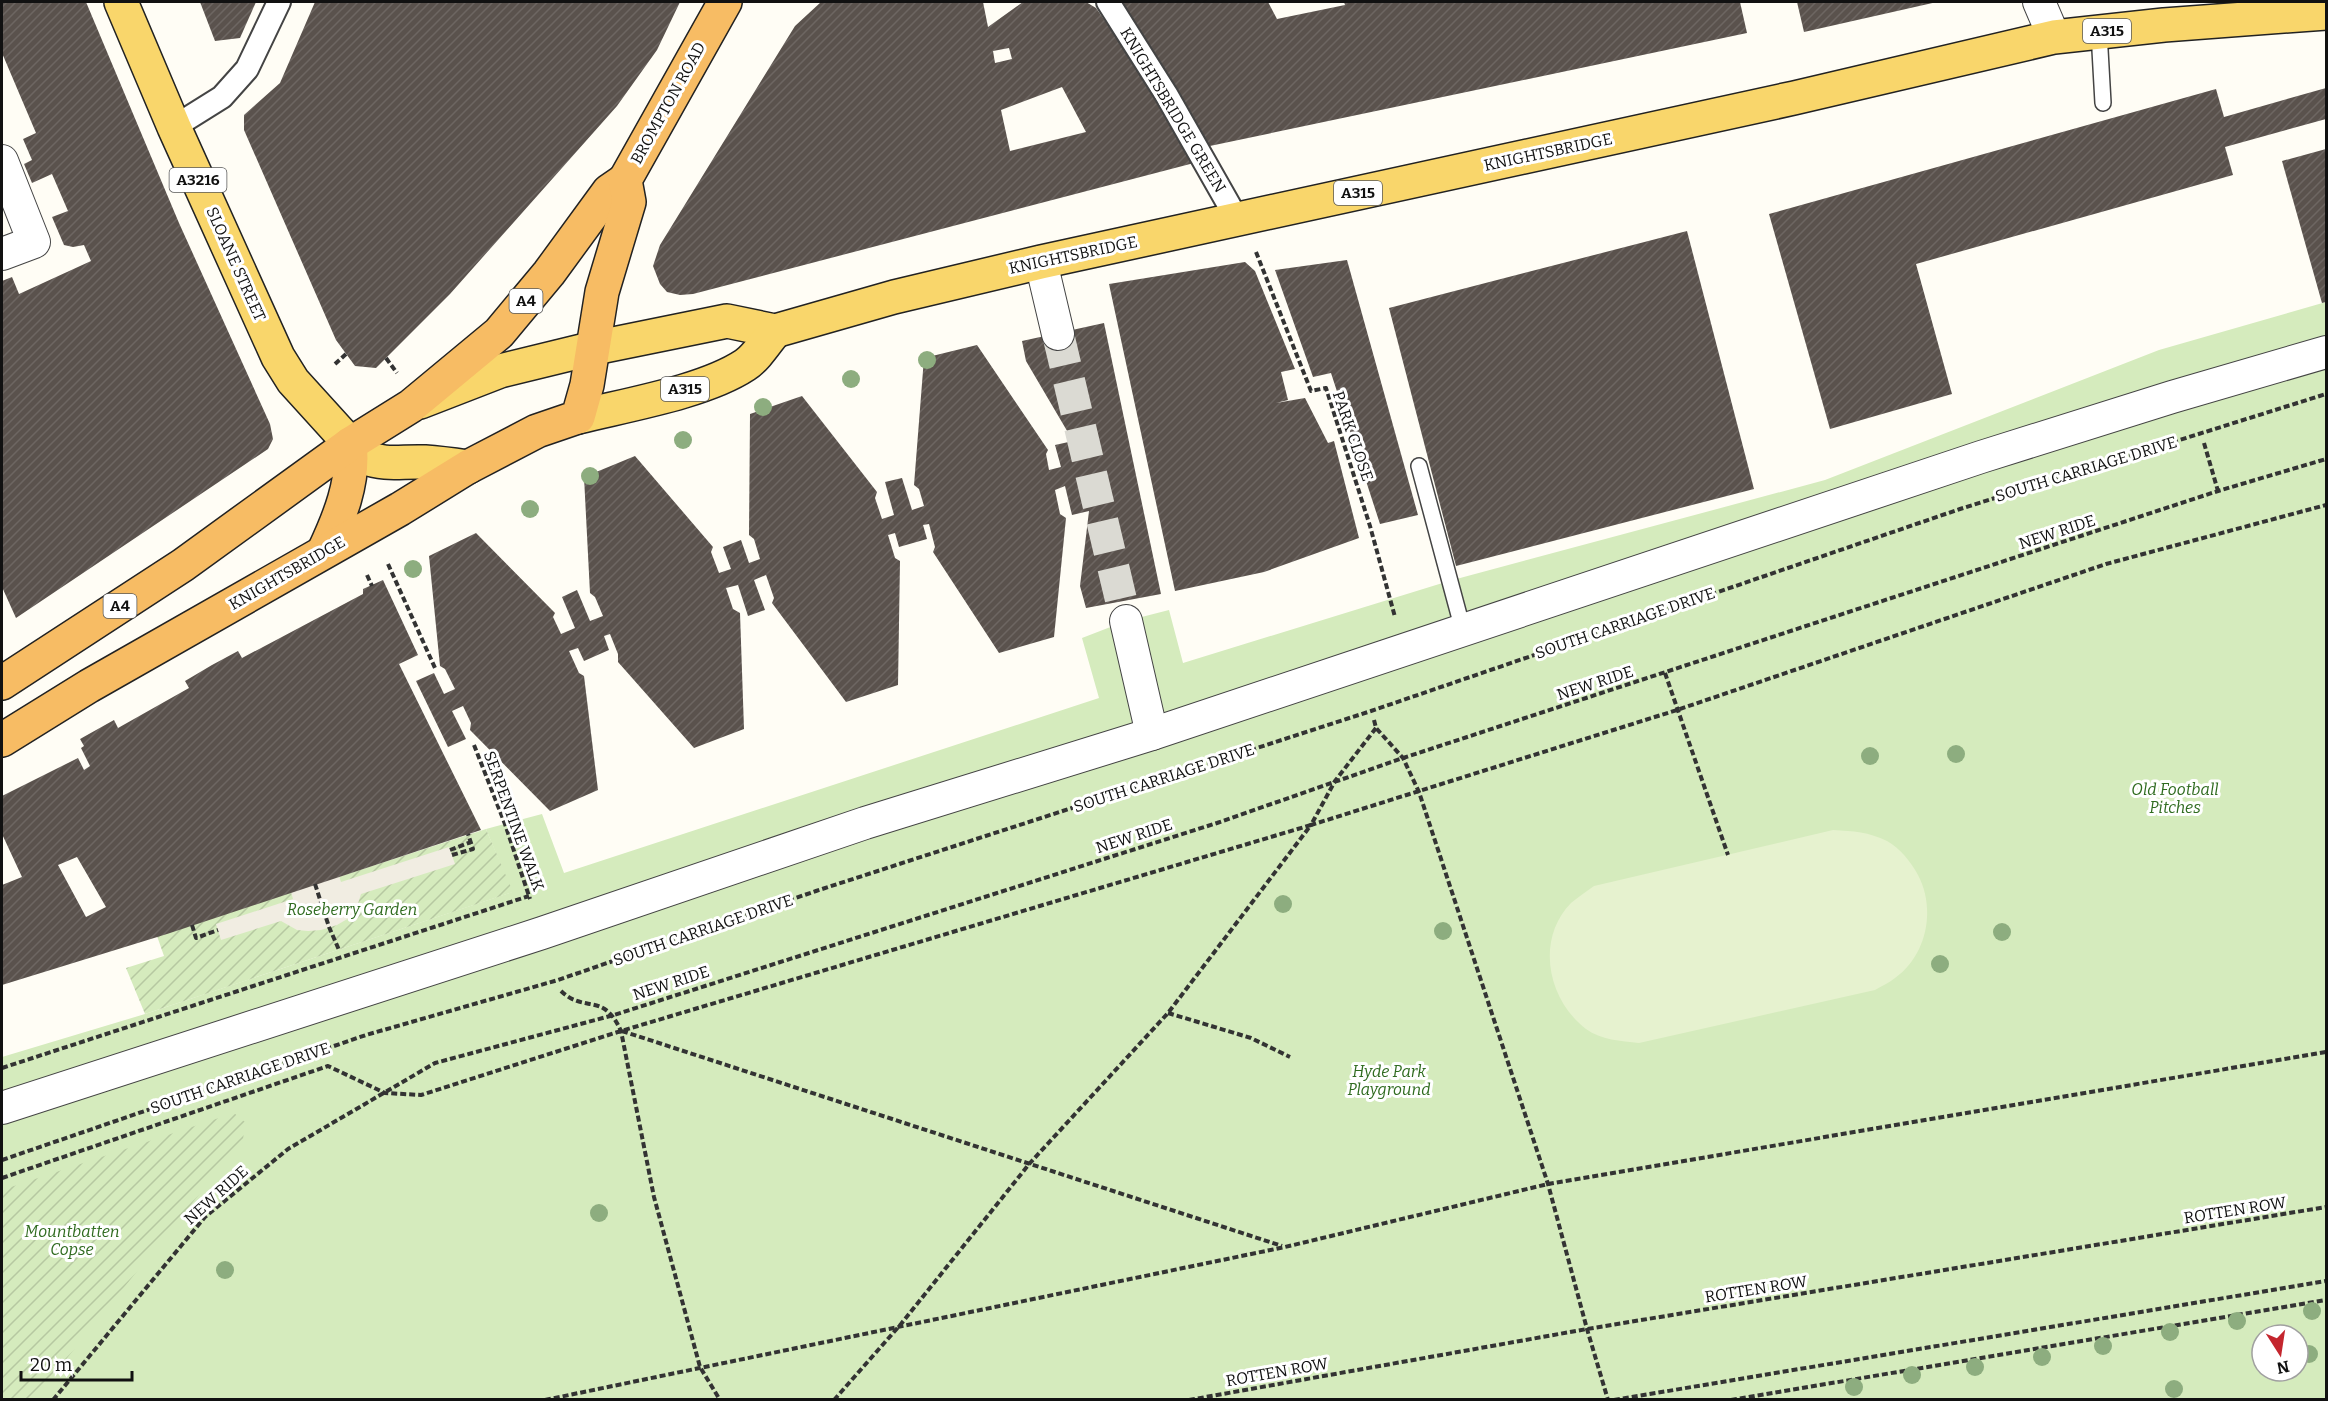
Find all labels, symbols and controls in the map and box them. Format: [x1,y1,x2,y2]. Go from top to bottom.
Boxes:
road number: A315 [2083,19,2131,43]
street label: KNIGHTSBRIDGE GREEN [1116,24,1230,196]
street label: BROMPTON ROAD [627,39,709,167]
street label: KNIGHTSBRIDGE [1482,129,1614,175]
road number: A3216 [170,168,226,192]
road number: A315 [1334,181,1382,205]
street label: SLOANE STREET [202,204,270,324]
street label: KNIGHTSBRIDGE [1007,232,1139,278]
road number: A4 [510,289,542,313]
road number: A315 [661,377,709,401]
street label: PARK CLOSE [1329,388,1377,484]
street label: SOUTH CARRIAGE DRIVE [1993,432,2179,506]
street label: NEW RIDE [2016,511,2098,553]
street label: KNIGHTSBRIDGE [226,532,348,614]
street label: SOUTH CARRIAGE DRIVE [1533,583,1717,663]
road number: A4 [104,594,136,618]
street label: NEW RIDE [1554,662,1636,704]
street label: SOUTH CARRIAGE DRIVE [1071,740,1257,816]
street label: SERPENTINE WALK [480,748,548,894]
park label: Old Football Pitches [2131,780,2219,817]
street label: NEW RIDE [1093,815,1175,857]
street label: SOUTH CARRIAGE DRIVE [611,890,795,970]
park label: Roseberry Garden [287,900,417,919]
street label: NEW RIDE [630,962,712,1004]
street label: SOUTH CARRIAGE DRIVE [148,1038,332,1118]
park label: Hyde Park Playground [1347,1062,1431,1099]
street label: NEW RIDE [180,1161,252,1229]
street label: ROTTEN ROW [2182,1192,2288,1227]
park label: Mountbatten Copse [25,1222,119,1259]
street label: ROTTEN ROW [1703,1271,1809,1306]
north arrow [2250,1323,2310,1383]
scale bar [21,1344,132,1382]
text: 20 m [30,1354,72,1376]
street label: ROTTEN ROW [1224,1354,1330,1390]
text: N [2275,1357,2291,1378]

